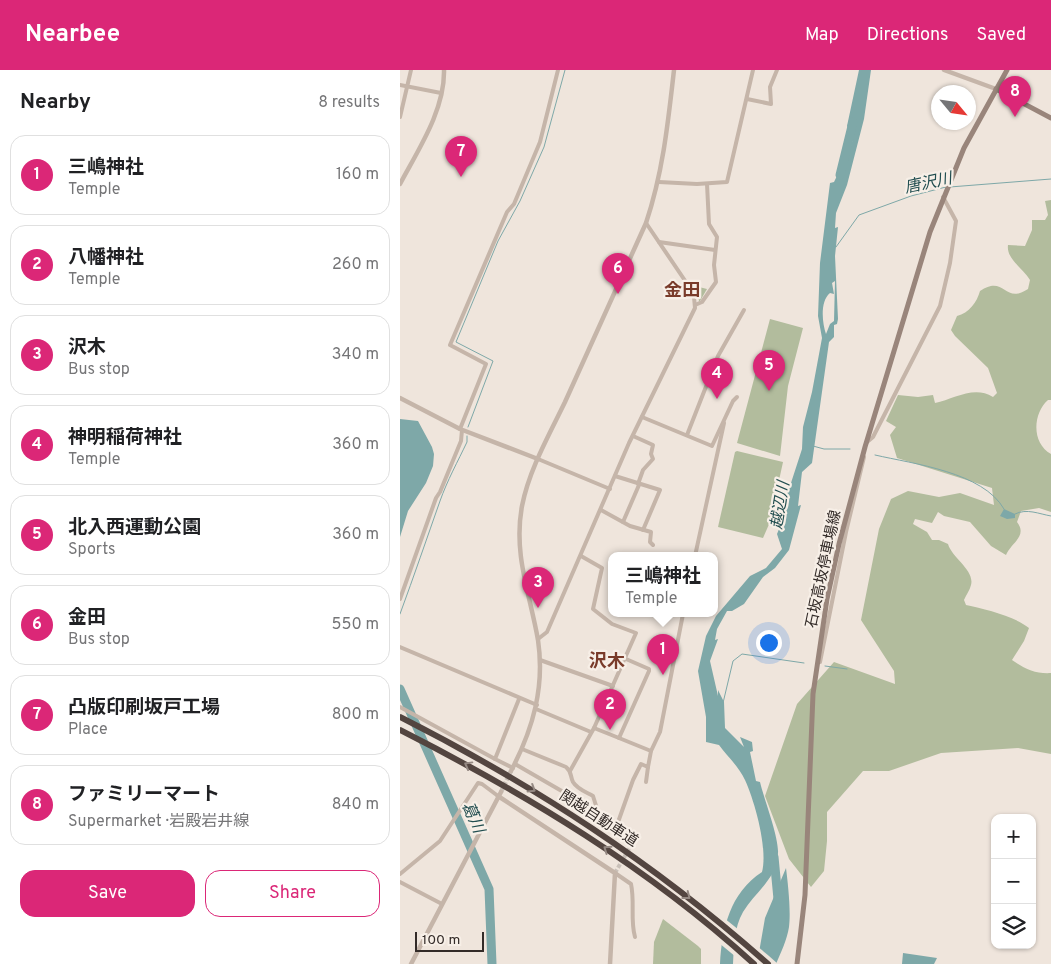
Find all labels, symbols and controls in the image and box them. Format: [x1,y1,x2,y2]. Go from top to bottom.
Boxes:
text: Nearbee [25,20,120,50]
text: Map [805,24,839,47]
text: Directions [867,24,949,47]
text: Saved [977,24,1026,47]
pin: 8 [999,76,1031,117]
north arrow [931,85,976,130]
text: Nearby [20,89,91,116]
text: 8 results [318,93,380,113]
pin: 7 [445,136,477,177]
text: 三嶋神社 [68,156,144,180]
text: 1 [34,165,40,185]
text: 160 m [336,165,379,185]
water label: 唐沢川 [903,169,956,199]
text: Temple [68,180,120,200]
text: 八幡神社 [68,246,144,270]
pin: 6 [602,253,634,294]
text: 2 [32,255,42,275]
text: 260 m [332,255,379,275]
text: Temple [68,270,120,290]
district label: 金田 [664,280,700,303]
text: 沢木 [68,336,106,360]
text: 3 [32,345,42,365]
text: 340 m [332,345,379,365]
pin: 5 [753,350,785,391]
pin: 4 [701,358,733,399]
text: Bus stop [68,360,130,380]
text: 神明稲荷神社 [68,426,182,450]
text: 4 [32,435,42,455]
text: 360 m [332,435,379,455]
text: Temple [68,450,120,470]
water label: 越辺川 [767,478,795,531]
street label: 石坂高坂停車場線 [803,509,846,630]
text: 北入西運動公園 [68,516,201,540]
text: 5 [32,525,42,545]
text: 360 m [332,525,379,545]
text: Sports [68,540,116,560]
popup [608,552,718,617]
text: 三嶋神社 [625,565,701,589]
pin: 3 [522,567,554,608]
text: Temple [625,589,677,609]
text: 金田 [68,606,106,630]
text: 6 [32,615,42,635]
text: 550 m [332,615,379,635]
text: Bus stop [68,630,130,650]
your location [756,630,782,656]
pin: 1 [647,634,679,675]
district label: 沢木 [589,651,625,674]
pin: 2 [594,689,626,730]
text: 凸版印刷坂戸工場 [68,696,220,720]
text: 7 [33,705,41,725]
text: 800 m [332,705,379,725]
text: Place [68,720,108,740]
one-way arrow [464,761,473,771]
one-way arrow [526,782,535,792]
text: ファミリーマート [68,783,220,807]
street label: 関越自動車道 [555,787,641,852]
text: 8 [32,795,42,815]
text: 840 m [332,795,379,815]
water label: 葛川 [457,799,489,838]
text: Supermarket · 岩殿岩井線 [68,812,249,832]
map controls [991,814,1036,949]
button: + [991,814,1036,859]
one-way arrow [603,846,613,855]
button: − [991,859,1036,904]
button: Save [20,870,195,917]
button: Share [205,870,380,917]
one-way arrow [682,890,691,899]
button: layers [991,904,1036,949]
scale bar [415,929,484,952]
text: 100 m [422,932,460,949]

